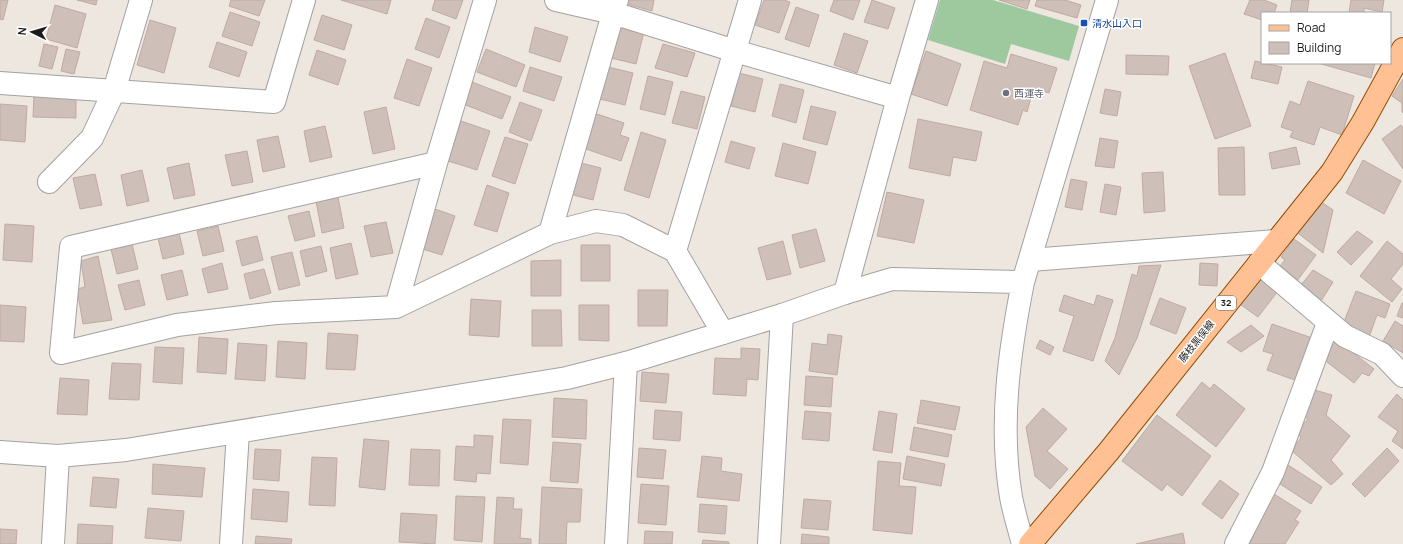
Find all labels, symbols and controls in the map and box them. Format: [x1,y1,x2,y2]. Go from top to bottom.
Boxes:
north arrow [12,12,52,52]
legend [1261,12,1391,64]
place label: 清水山入口 [1092,16,1142,30]
marker: 清水山入口 [1079,18,1089,28]
text: Road [1297,19,1325,36]
text: N [14,26,29,36]
text: Building [1297,39,1341,56]
place label: 西運寺 [1014,86,1044,100]
marker: 西運寺 [1001,88,1011,98]
road number: 32 [1216,296,1236,310]
street label: 藤枝黒俣線 [1175,317,1217,365]

